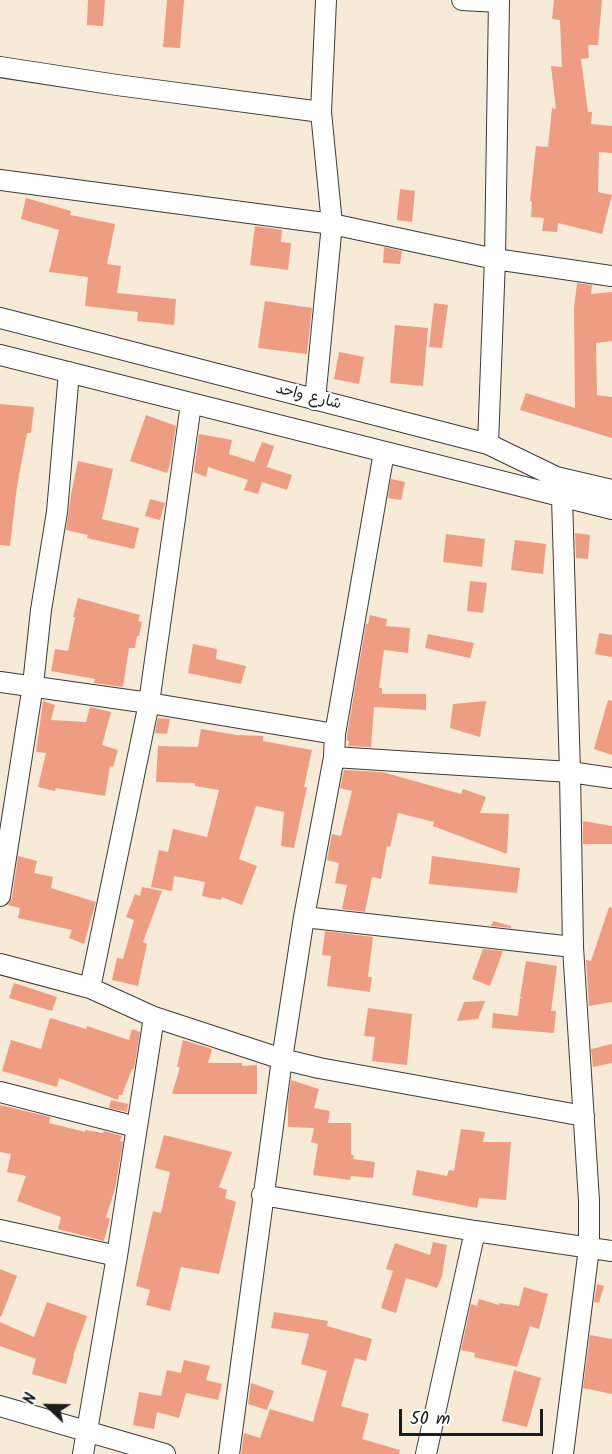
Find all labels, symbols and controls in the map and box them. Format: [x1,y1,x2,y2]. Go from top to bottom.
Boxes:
street label: شارع واحد [273,381,343,415]
north arrow [18,1376,78,1436]
text: N [17,1390,44,1408]
scale bar [402,1397,546,1435]
text: 50 m [410,1405,450,1434]

